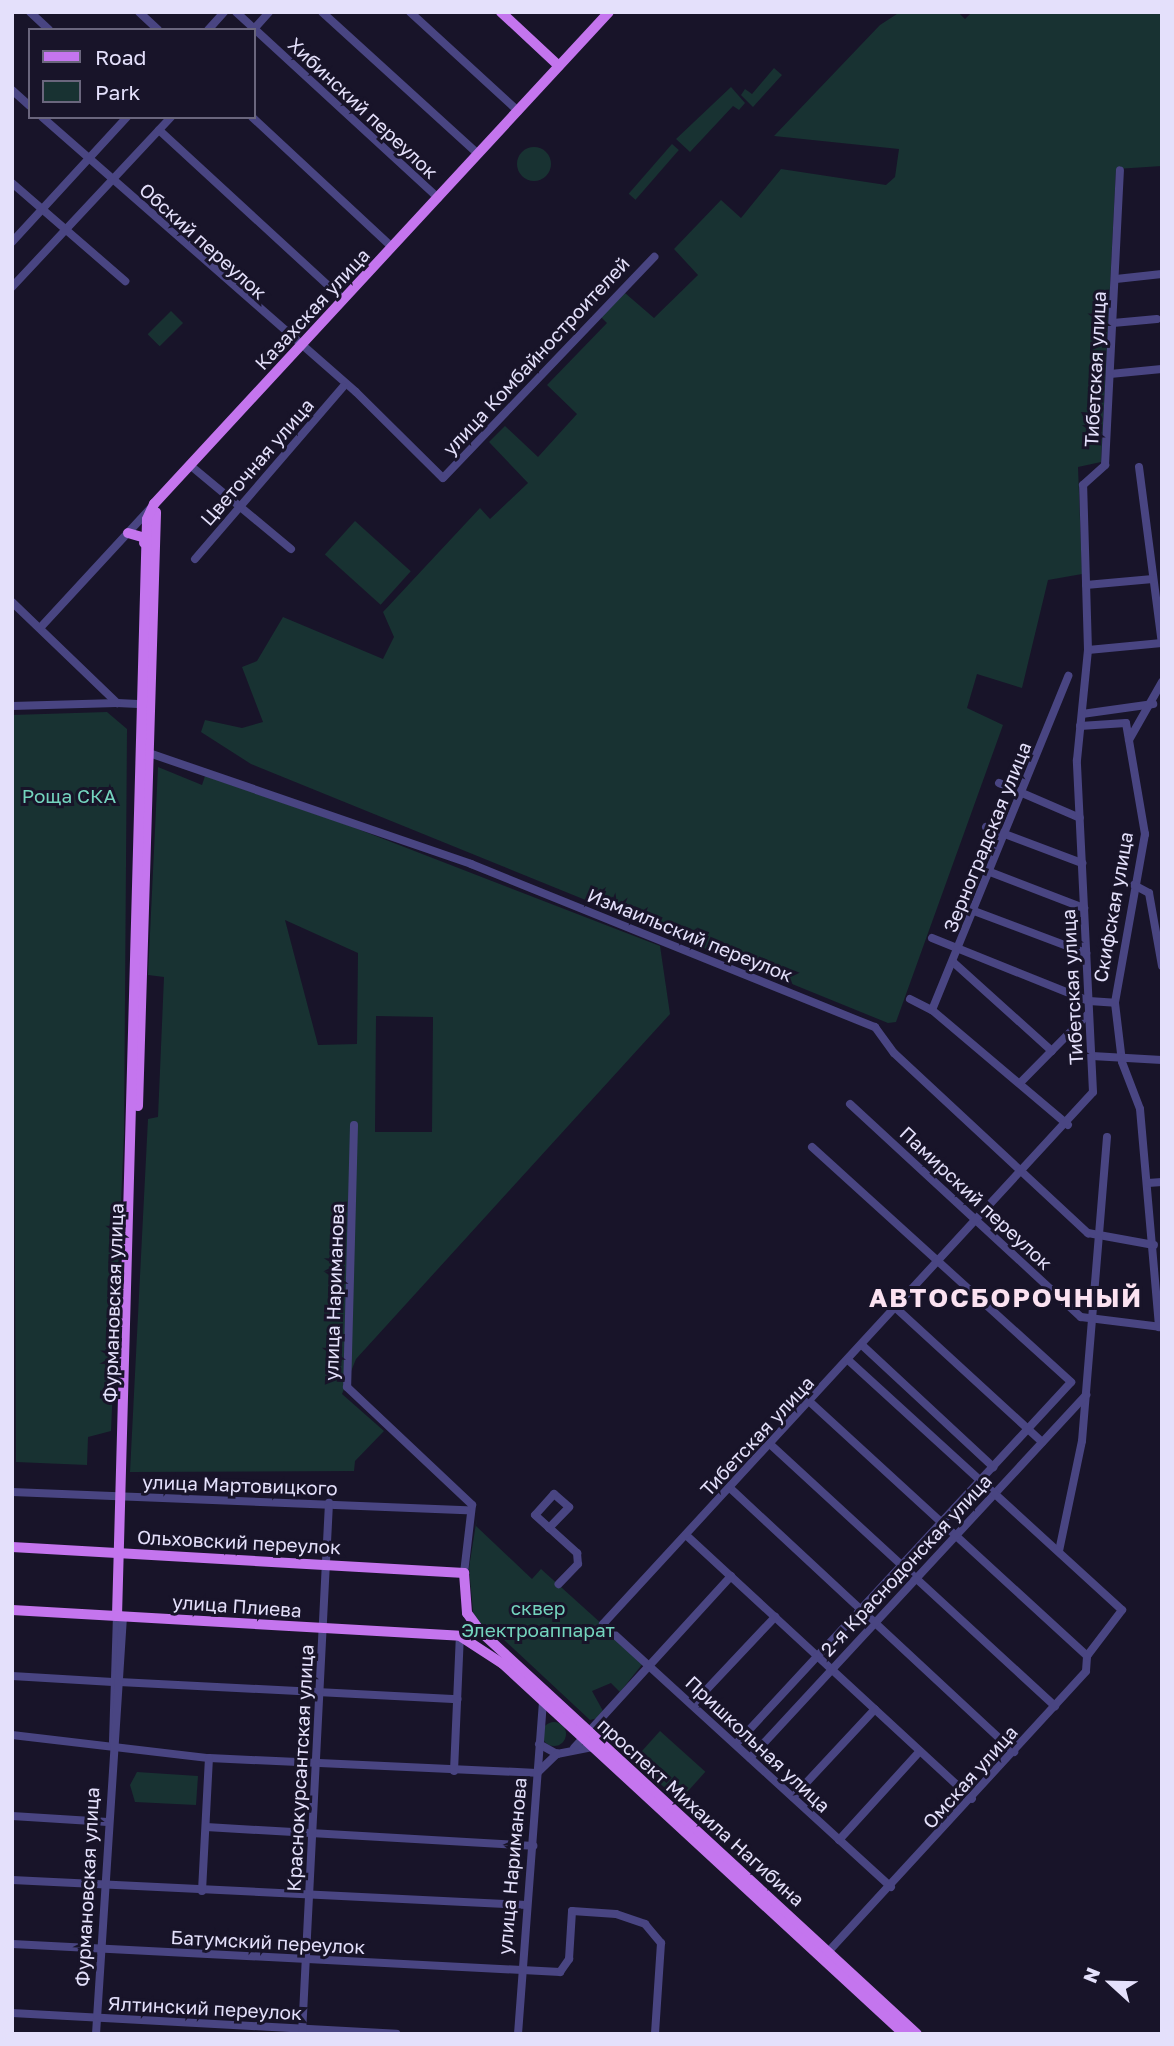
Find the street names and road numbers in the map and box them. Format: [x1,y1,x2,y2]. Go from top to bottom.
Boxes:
street label: Хибинский переулок [283,33,443,183]
street label: Обский переулок [135,178,271,304]
street label: Казахская улица [250,244,374,374]
street label: улица Комбайностроителей [438,252,634,460]
street label: Тибетская улица [1080,291,1110,447]
street label: Цветочная улица [196,394,318,530]
street label: Зерноградская улица [938,738,1036,936]
street label: Скифская улица [1089,830,1137,984]
street label: Измаильский переулок [584,883,796,987]
street label: Тибетская улица [1057,909,1087,1065]
street label: Памирский переулок [895,1122,1057,1274]
street label: Фурмановская улица [98,1203,128,1403]
street label: улица Нариманова [320,1203,348,1381]
street label: Тибетская улица [695,1371,819,1501]
street label: 2-я Краснодонская улица [816,1469,996,1661]
street label: улица Мартовицкого [142,1470,338,1500]
street label: Ольховский переулок [136,1525,342,1559]
street label: улица Плиева [171,1590,303,1622]
street label: Краснокурсантская улица [282,1644,318,1892]
street label: Пришкольная улица [681,1671,835,1817]
street label: проспект Михаила Нагибина [593,1713,809,1911]
street label: Омская улица [918,1721,1022,1833]
street label: улица Нариманова [493,1776,531,1956]
street label: Фурмановская улица [70,1787,104,1987]
street label: Батумский переулок [170,1926,366,1958]
street label: Ялтинский переулок [107,1992,303,2024]

